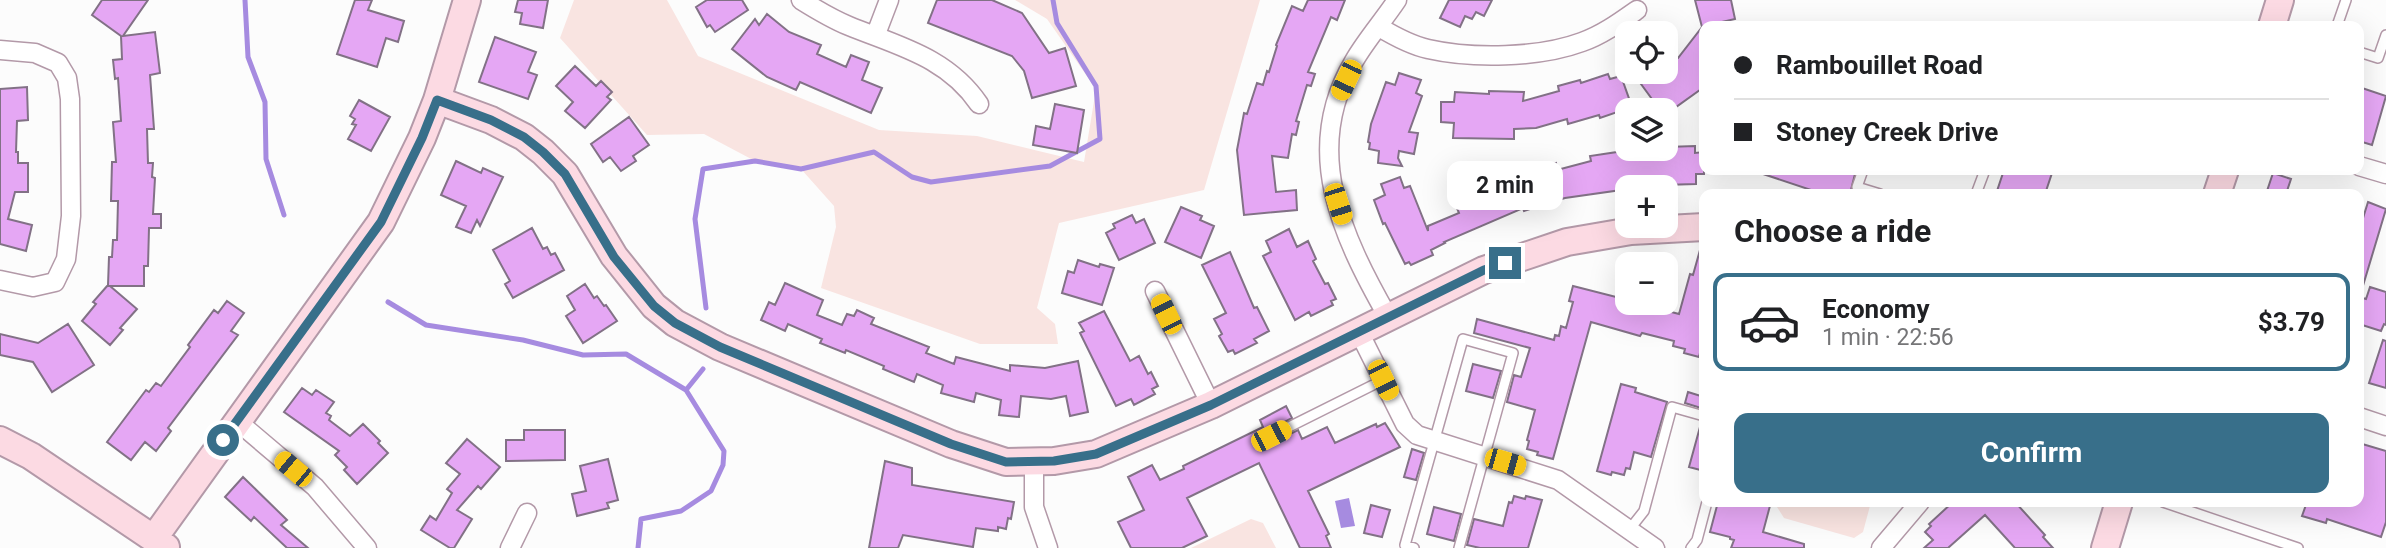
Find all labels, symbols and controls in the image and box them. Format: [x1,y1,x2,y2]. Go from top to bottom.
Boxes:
map controls [1615,21,1678,315]
button: locate [1615,21,1678,84]
text: Rambouillet Road [1776,50,1983,80]
car [1328,57,1365,103]
button: layers [1615,98,1678,161]
text: Stoney Creek Drive [1776,117,1998,147]
callout: 2 min [1447,162,1563,210]
text: 2 min [1476,172,1534,199]
button: + [1615,175,1678,238]
car [1322,181,1355,227]
text: Choose a ride [1734,212,1931,250]
route end [1489,247,1521,279]
button: − [1615,252,1678,315]
car [1148,291,1185,337]
icon: car [1738,291,1801,354]
text: Economy [1822,294,1929,324]
text: $3.79 [2258,307,2325,337]
text: 1 min · 22:56 [1822,324,1954,351]
car [1365,357,1402,403]
button: Confirm [1734,413,2329,493]
car [1248,417,1295,455]
route start [207,424,239,456]
car [1482,446,1529,478]
car [271,447,316,491]

